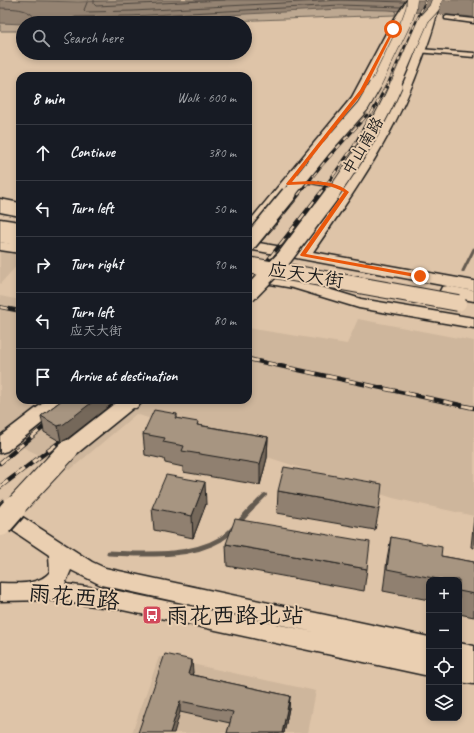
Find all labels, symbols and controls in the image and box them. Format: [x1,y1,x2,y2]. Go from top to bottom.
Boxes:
search box [16,16,252,60]
route start [384,20,402,38]
icon: search [30,27,52,49]
text: Search here [62,29,123,48]
text: 8 min [32,88,65,109]
text: Walk · 600 m [177,90,236,106]
street label: 中山南路 [338,113,388,179]
icon: ahead [32,142,54,164]
text: Continue [70,143,115,162]
text: 380 m [208,145,236,161]
icon: left [32,198,54,220]
text: Turn left [70,199,113,218]
text: 50 m [214,201,236,217]
icon: right [32,254,54,276]
text: Turn right [70,255,123,274]
text: 90 m [214,257,236,273]
street label: 应天大街 [267,257,345,293]
route end [411,267,429,285]
text: Turn left [70,303,113,322]
icon: left [32,310,54,332]
text: 80 m [214,313,236,329]
text: 应天大街 [70,323,122,339]
icon: arrive [32,366,54,388]
text: Arrive at destination [70,367,177,386]
map controls [426,577,462,721]
button: + [426,577,462,613]
street label: 雨花西路 [27,578,121,616]
place label: 雨花西路北站 [166,601,304,630]
bus stop icon: 雨花西路北站 [141,604,163,626]
button: − [426,613,462,649]
button: locate [426,649,462,685]
button: layers [426,685,462,721]

